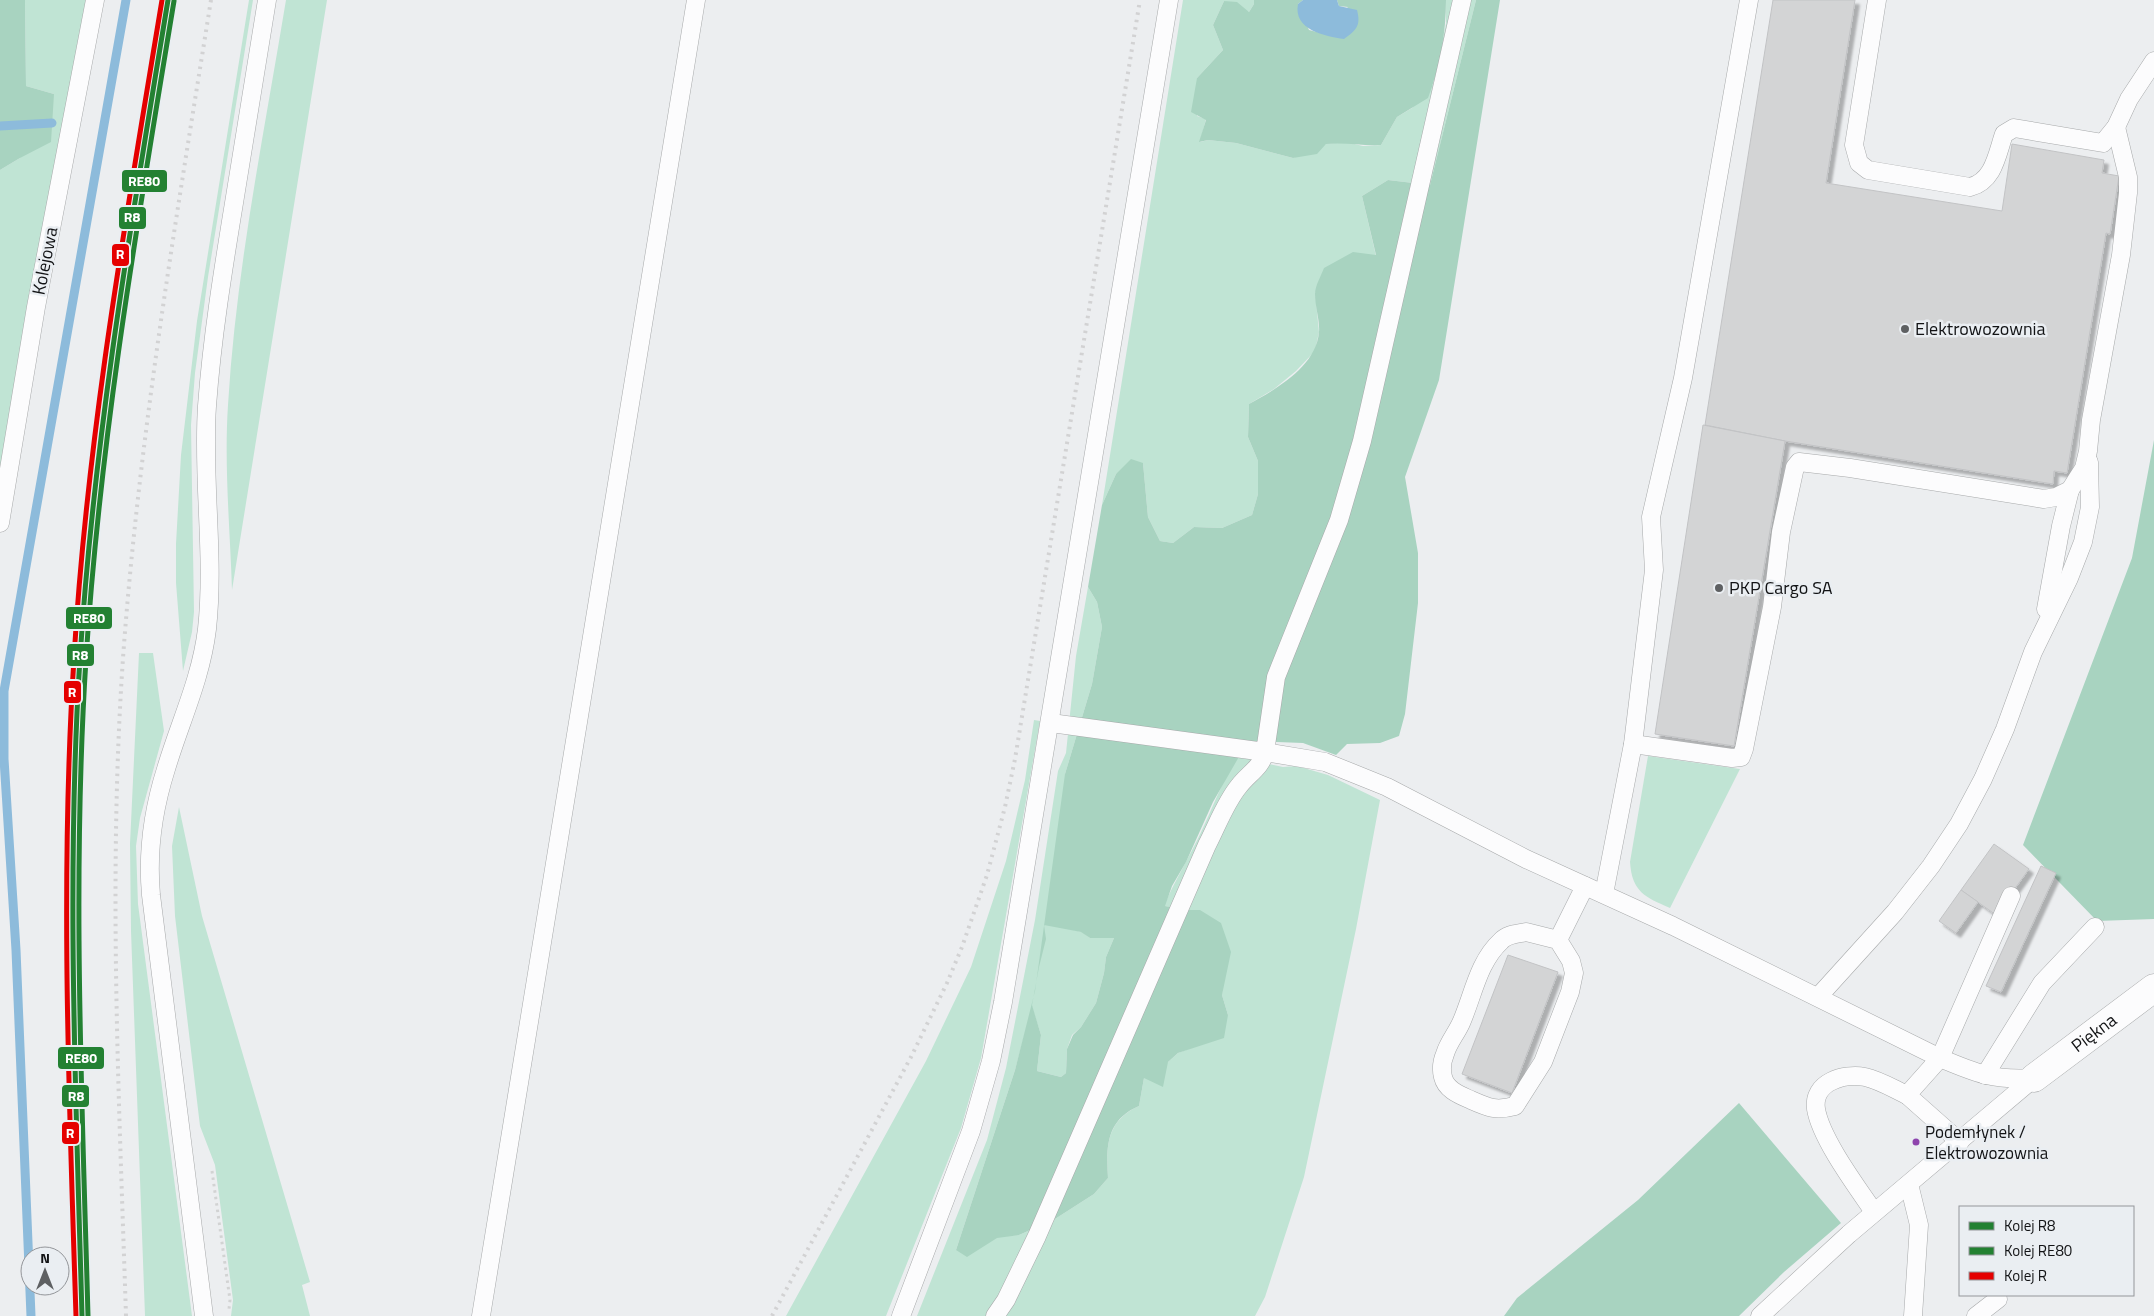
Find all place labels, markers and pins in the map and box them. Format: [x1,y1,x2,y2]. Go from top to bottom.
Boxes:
place label: Elektrowozownia [1915,315,2046,342]
marker: Elektrowozownia [1899,323,1911,335]
place label: PKP Cargo SA [1729,574,1833,601]
marker: PKP Cargo SA [1713,582,1725,594]
place label: Podemłynek / Elektrowozownia [1925,1119,2049,1166]
marker: Podemłynek / Elektrowozownia [1911,1137,1921,1147]

